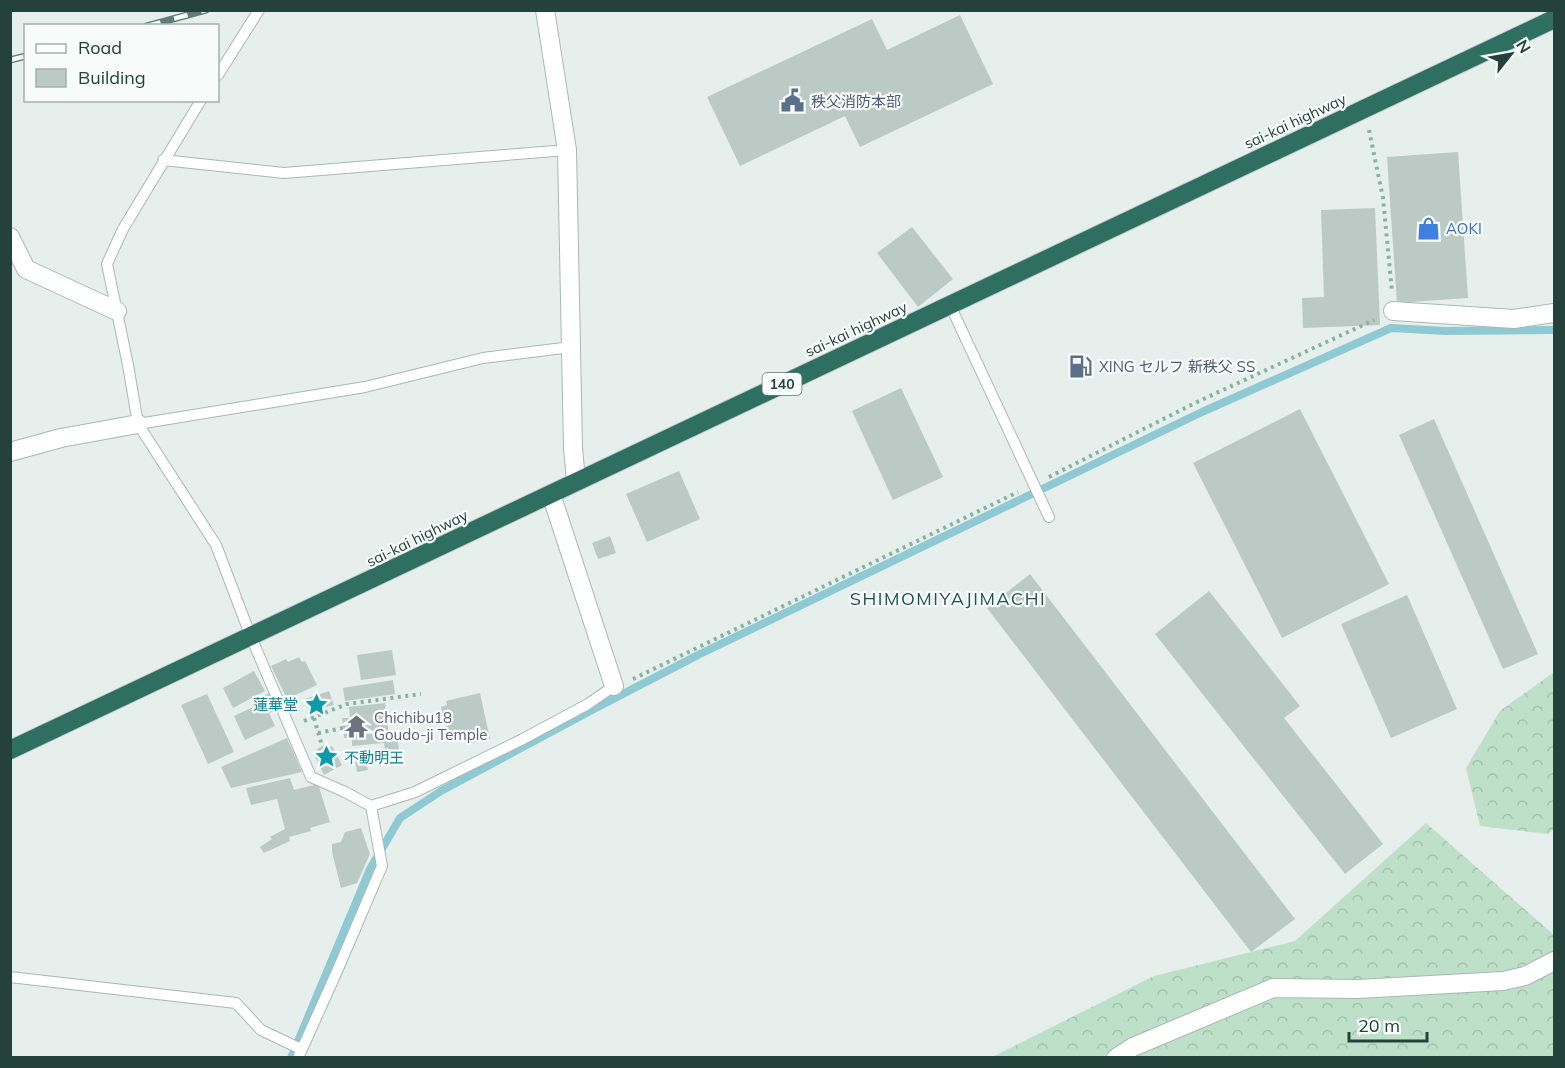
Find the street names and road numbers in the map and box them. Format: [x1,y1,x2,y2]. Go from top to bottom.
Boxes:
street label: sai-kai highway [1241,89,1349,153]
street label: sai-kai highway [802,297,910,361]
road number: 140 [762,373,802,395]
street label: sai-kai highway [363,505,471,571]

